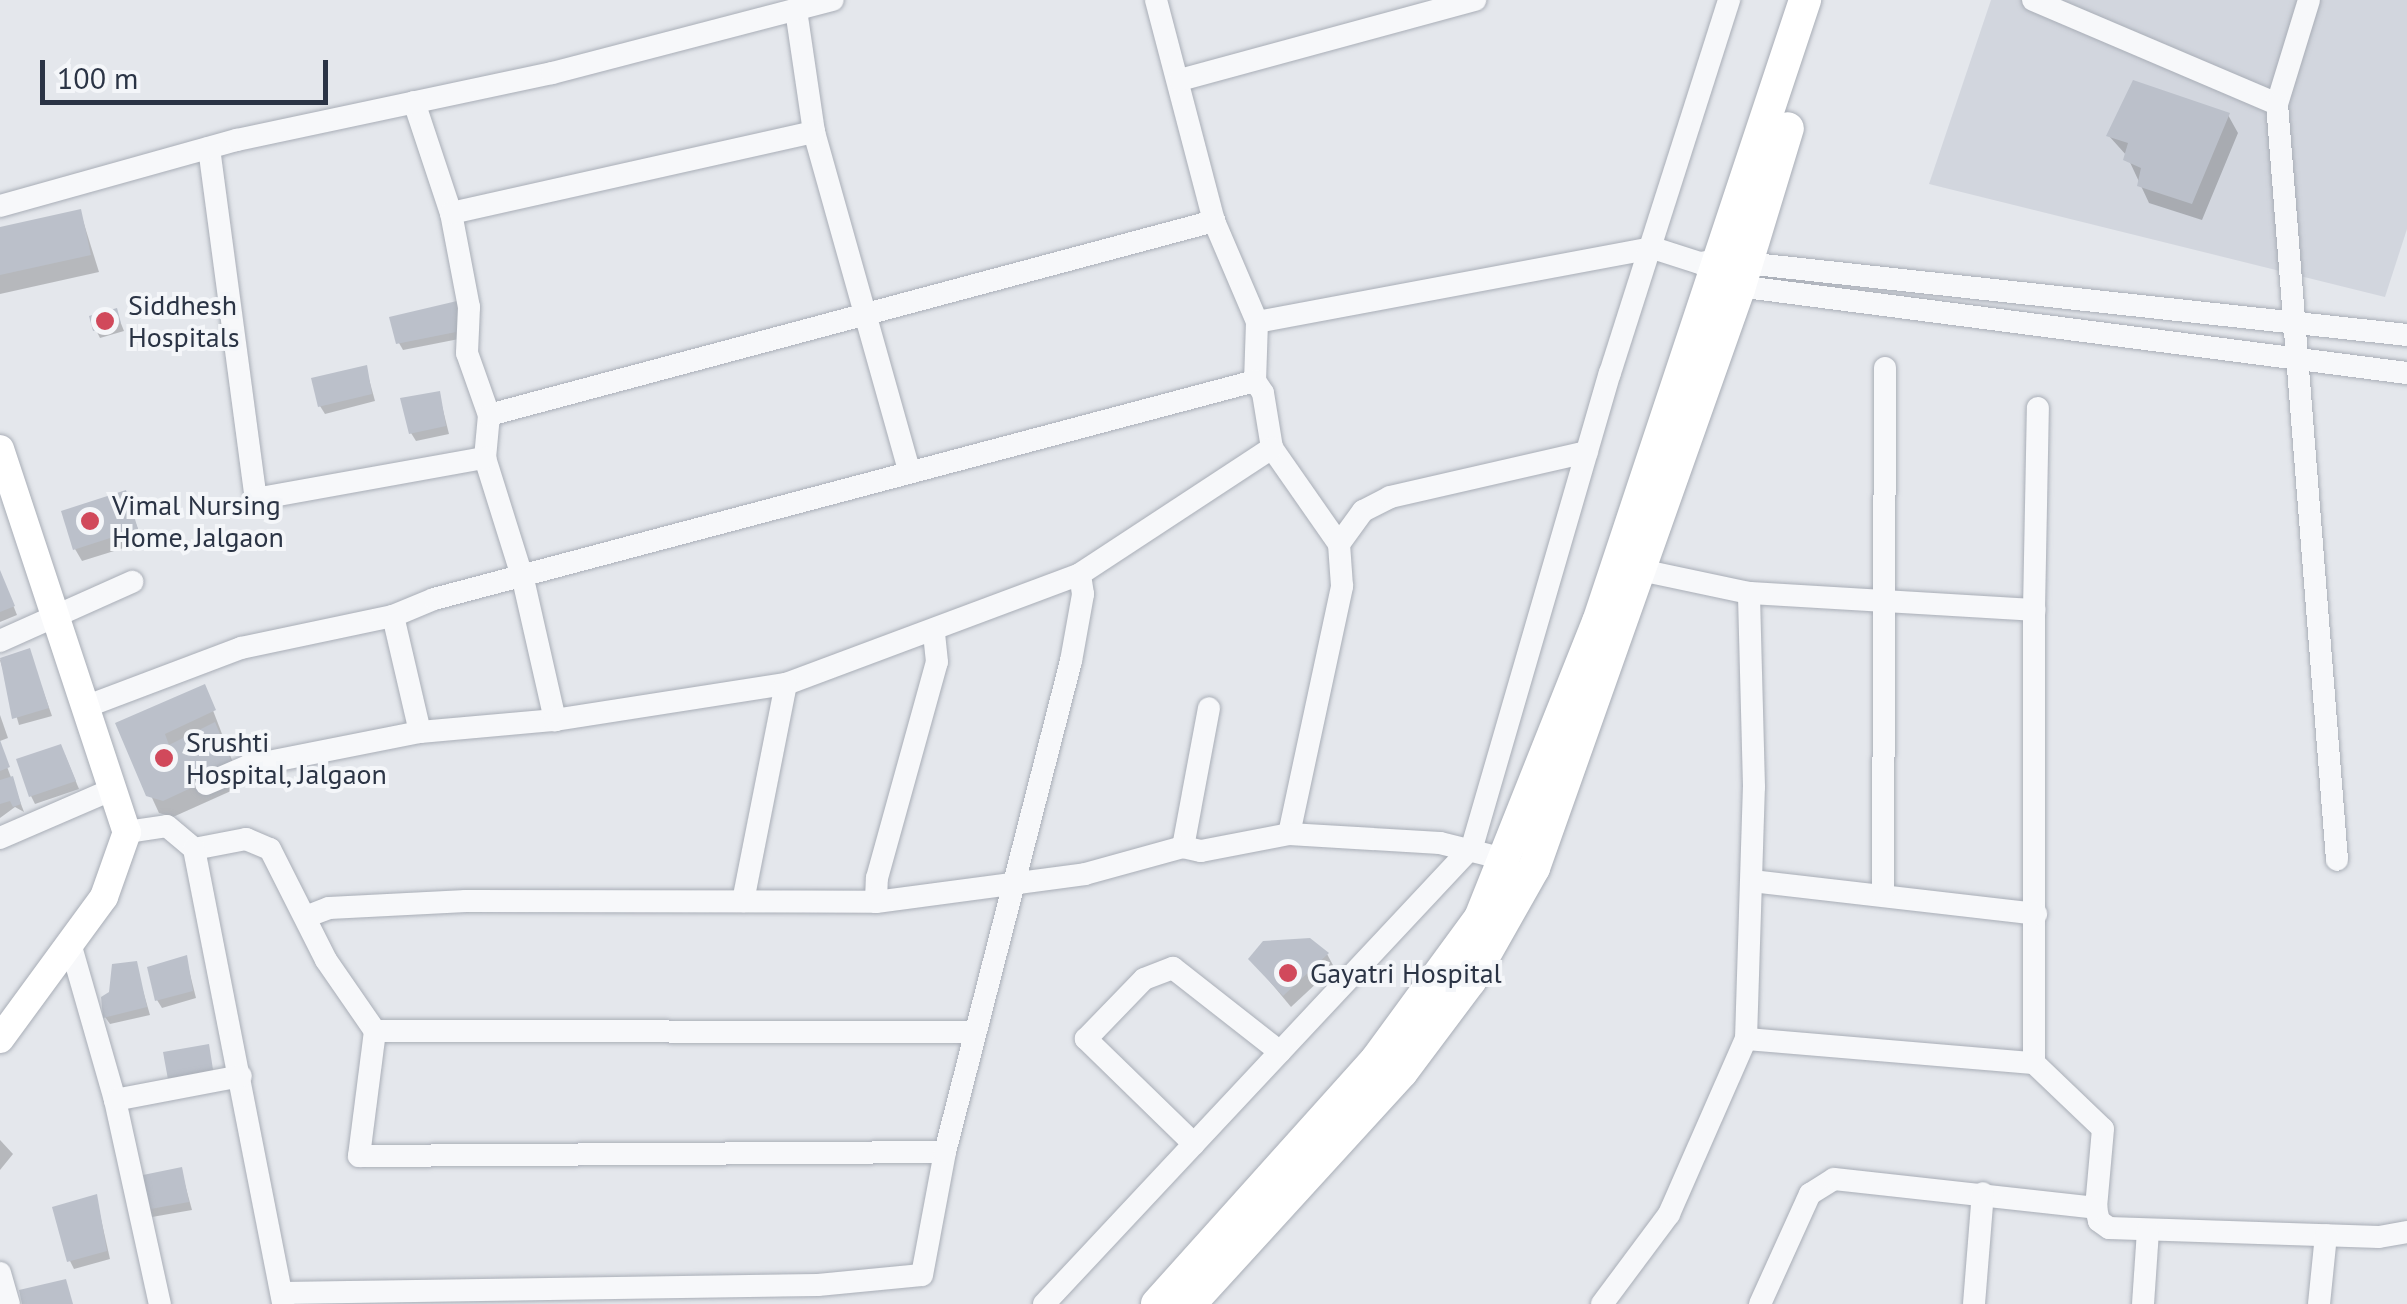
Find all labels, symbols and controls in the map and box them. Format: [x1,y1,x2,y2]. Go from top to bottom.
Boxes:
scale bar [45,40,332,102]
text: 100 m [57,58,138,97]
place label: Siddhesh Hospitals [128,288,240,354]
marker: Siddhesh Hospitals [92,308,118,334]
place label: Vimal Nursing Home, Jalgaon [112,488,286,554]
marker: Vimal Nursing Home, Jalgaon [77,508,103,534]
place label: Srushti Hospital, Jalgaon [186,725,389,791]
marker: Srushti Hospital, Jalgaon [151,745,177,771]
place label: Gayatri Hospital [1310,956,1502,990]
marker: Gayatri Hospital [1275,960,1301,986]

